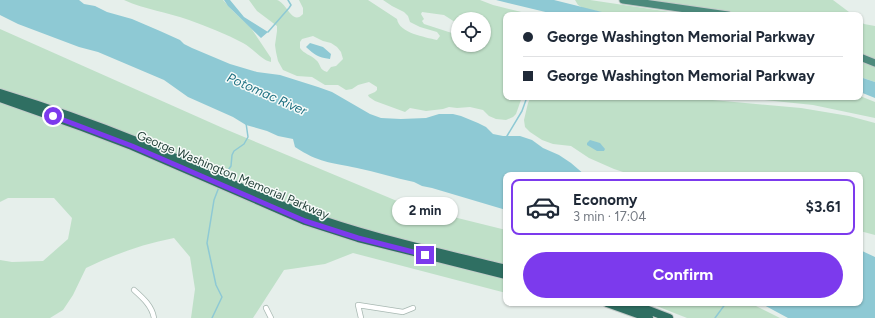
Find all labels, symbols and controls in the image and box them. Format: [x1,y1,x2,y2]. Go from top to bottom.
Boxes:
map controls [451,12,491,52]
button: locate [451,12,491,52]
text: George Washington Memorial Parkway [547,28,815,46]
text: George Washington Memorial Parkway [547,67,815,85]
water label: Potomac River [225,70,310,119]
route start [44,107,62,125]
street label: George Washington Memorial Parkway [135,128,332,222]
icon: car [525,189,561,225]
text: Economy [573,191,638,209]
callout: 2 min [392,197,458,225]
text: $3.61 [806,198,841,216]
text: 2 min [409,203,441,218]
text: 3 min · 17:04 [573,209,646,224]
route end [416,246,434,264]
button: Confirm [523,252,843,298]

